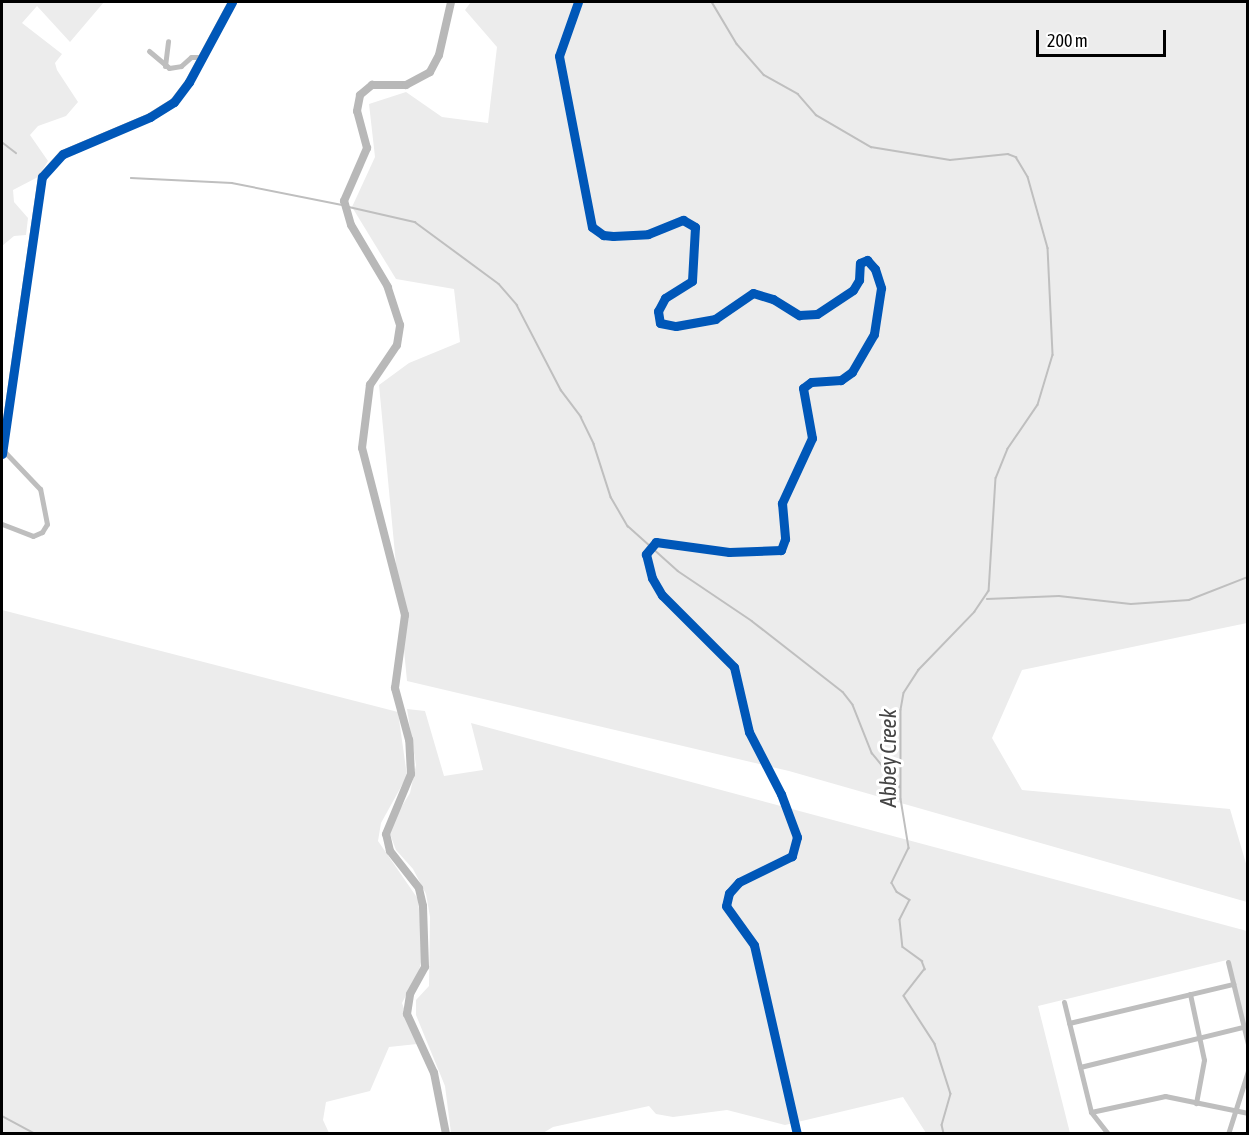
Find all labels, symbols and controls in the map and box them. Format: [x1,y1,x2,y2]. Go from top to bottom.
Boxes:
scale bar [1039,18,1170,56]
text: 200 m [1047,30,1088,51]
water label: Abbey Creek [876,709,902,807]

